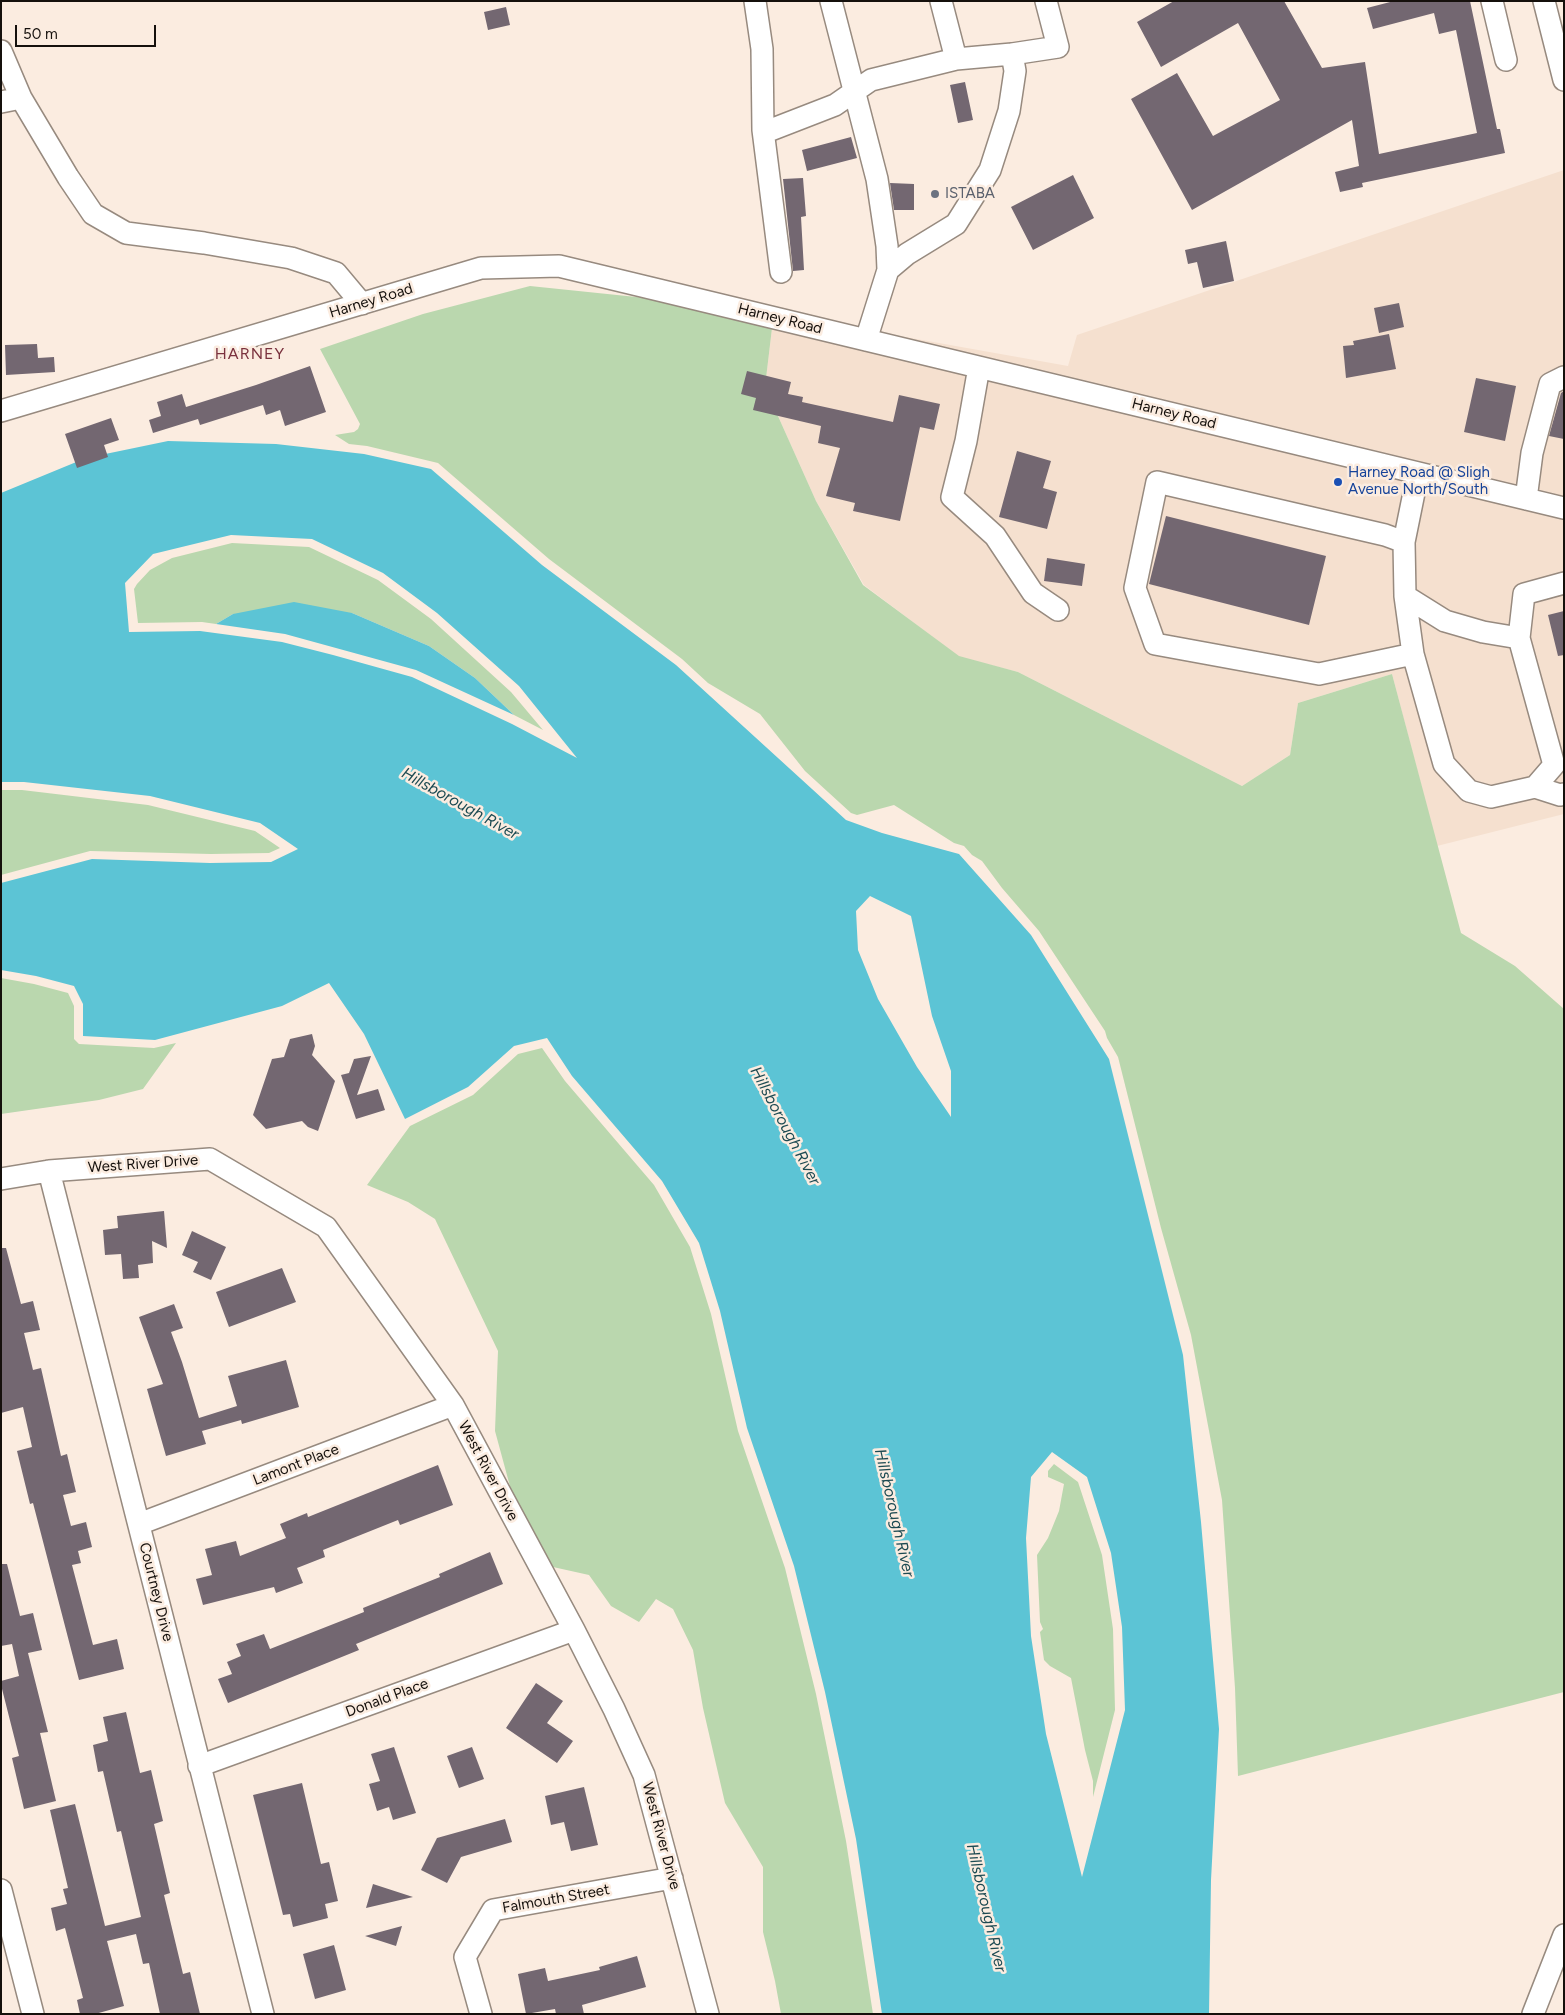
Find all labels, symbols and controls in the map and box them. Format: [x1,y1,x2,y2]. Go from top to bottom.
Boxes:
scale bar [18,15,159,47]
text: 50 m [23,25,58,43]
place label: ISTABA [945,185,995,203]
marker: ISTABA [929,188,941,200]
street label: Harney Road [327,280,415,322]
street label: Harney Road [736,300,824,338]
district label: HARNEY [214,344,286,364]
street label: Harney Road [1130,395,1218,433]
place label: Harney Road @ Sligh Avenue North/South [1348,464,1490,499]
marker: Harney Road @ Sligh Avenue North/South [1332,476,1344,488]
water label: Hillsborough River [398,764,522,844]
water label: Hillsborough River [746,1064,824,1188]
street label: West River Drive [87,1151,199,1177]
street label: West River Drive [454,1418,522,1524]
street label: Lamont Place [250,1440,342,1490]
water label: Hillsborough River [870,1447,918,1579]
street label: Courtney Drive [135,1541,177,1643]
street label: Donald Place [343,1675,431,1721]
street label: West River Drive [638,1780,684,1892]
water label: Hillsborough River [962,1842,1010,1974]
street label: Falmouth Street [501,1881,611,1917]

